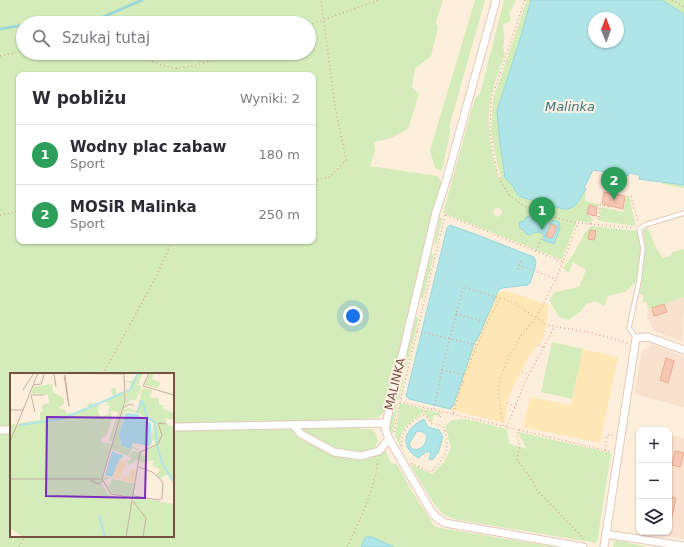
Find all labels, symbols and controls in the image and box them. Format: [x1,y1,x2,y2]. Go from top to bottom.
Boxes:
north arrow [588,12,624,48]
search box [16,16,316,60]
icon: search [30,27,52,49]
text: Szukaj tutaj [62,29,150,47]
text: W pobliżu [32,88,126,108]
text: Wyniki: 2 [240,91,300,106]
water label: Malinka [545,99,595,114]
text: Wodny plac zabaw [70,138,226,156]
text: 1 [40,147,50,162]
text: 180 m [258,147,300,162]
text: Sport [70,156,105,171]
pin: 2 [601,167,627,200]
pin: 1 [529,197,555,230]
text: MOSiR Malinka [70,198,197,216]
text: 2 [40,207,50,222]
text: 250 m [258,207,300,222]
text: Sport [70,216,105,231]
your location [343,306,363,326]
street label: MALINKA [382,356,408,412]
inset map [10,373,174,537]
map controls [636,427,672,535]
button: + [636,427,672,463]
button: − [636,463,672,499]
button: layers [636,499,672,535]

